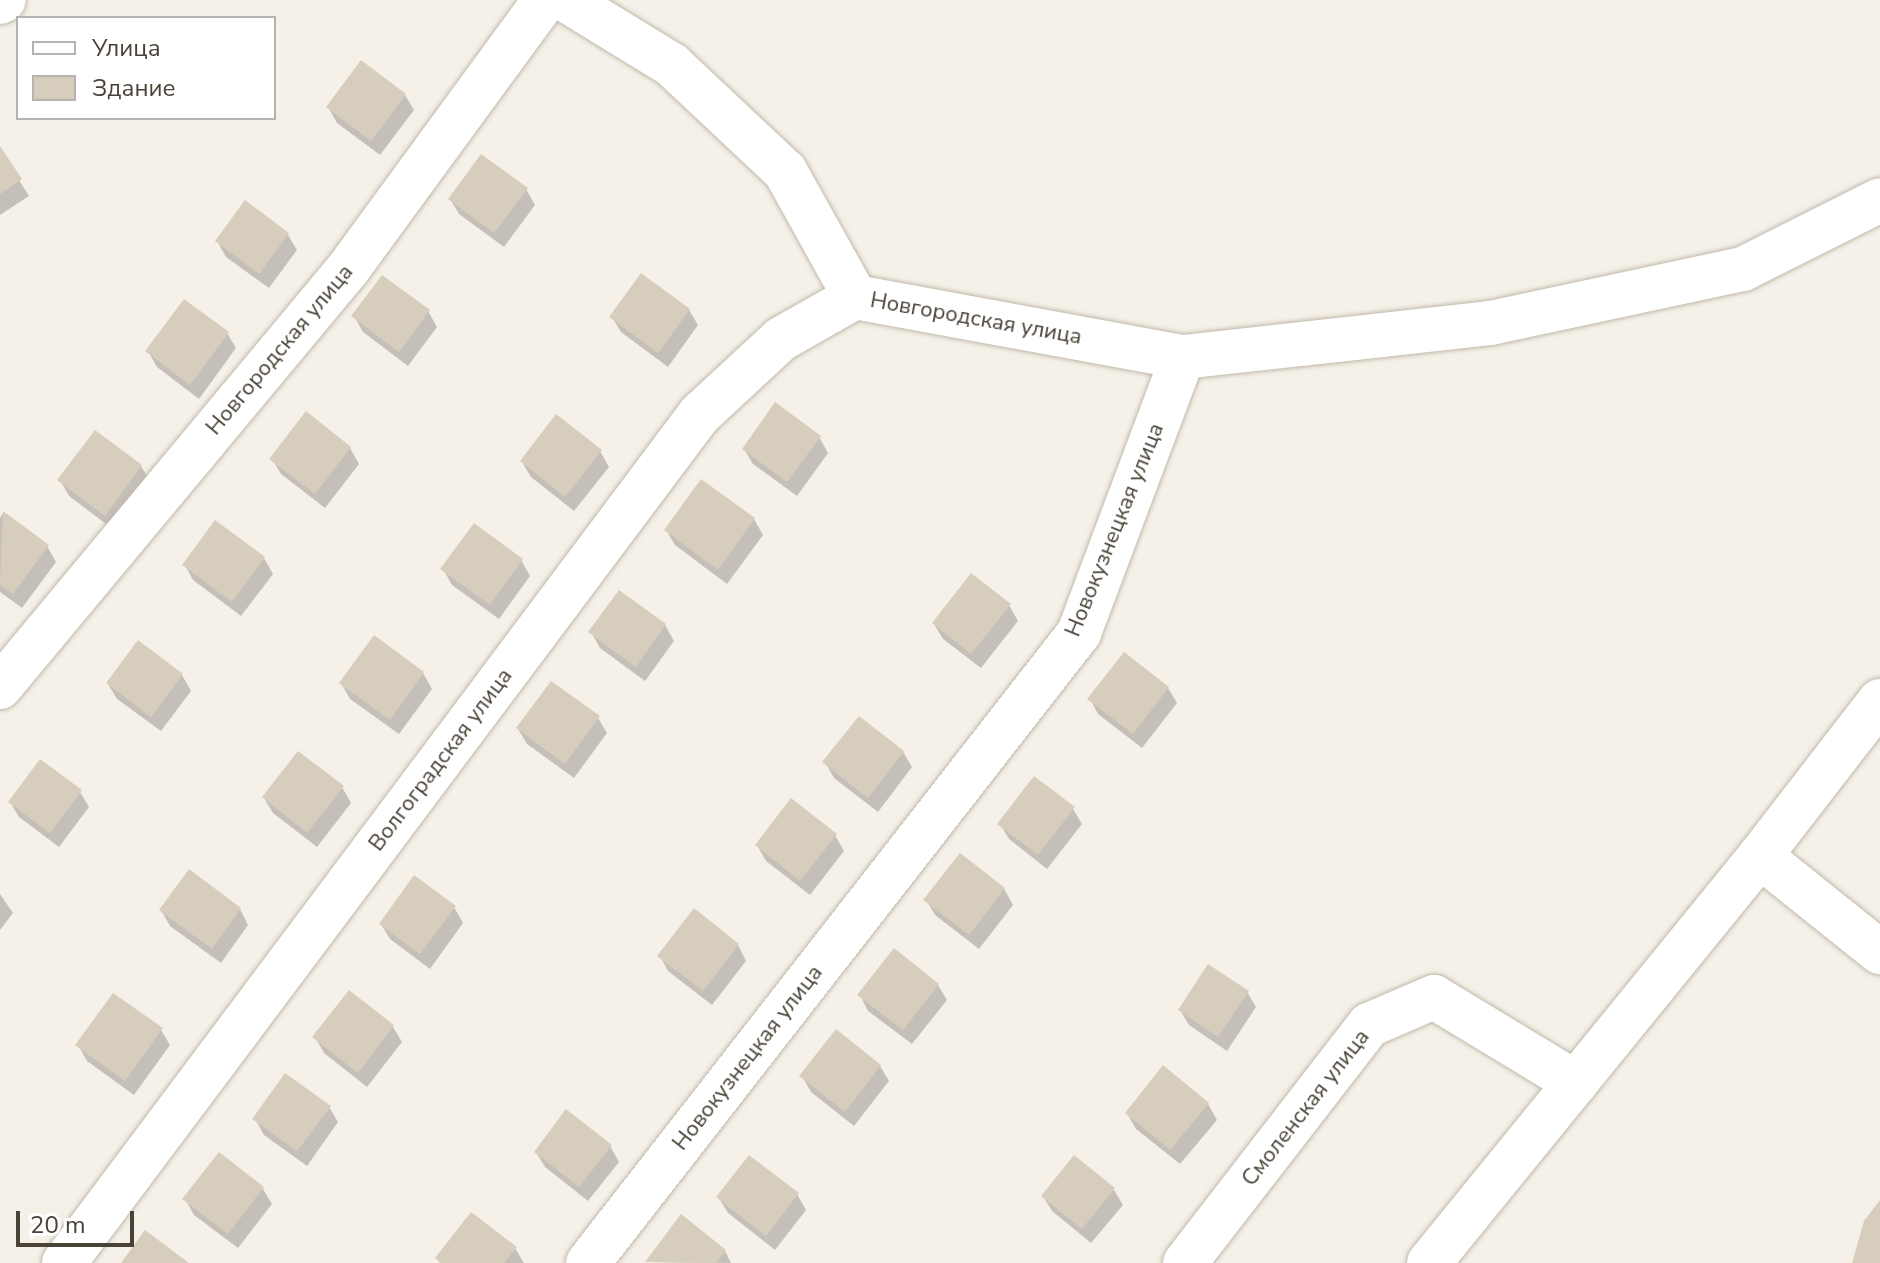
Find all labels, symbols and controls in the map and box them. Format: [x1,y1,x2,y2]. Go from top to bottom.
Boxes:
legend [16,16,276,120]
text: Улица [92,32,161,64]
text: Здание [92,72,176,104]
street label: Новгородская улица [201,259,359,441]
street label: Новгородская улица [868,287,1084,351]
street label: Новокузнецкая улица [1060,419,1170,641]
street label: Волгоградская улица [364,663,518,857]
street label: Новокузнецкая улица [667,960,829,1156]
street label: Смоленская улица [1237,1024,1375,1192]
scale bar [20,1195,138,1245]
text: 20 m [30,1209,86,1241]

